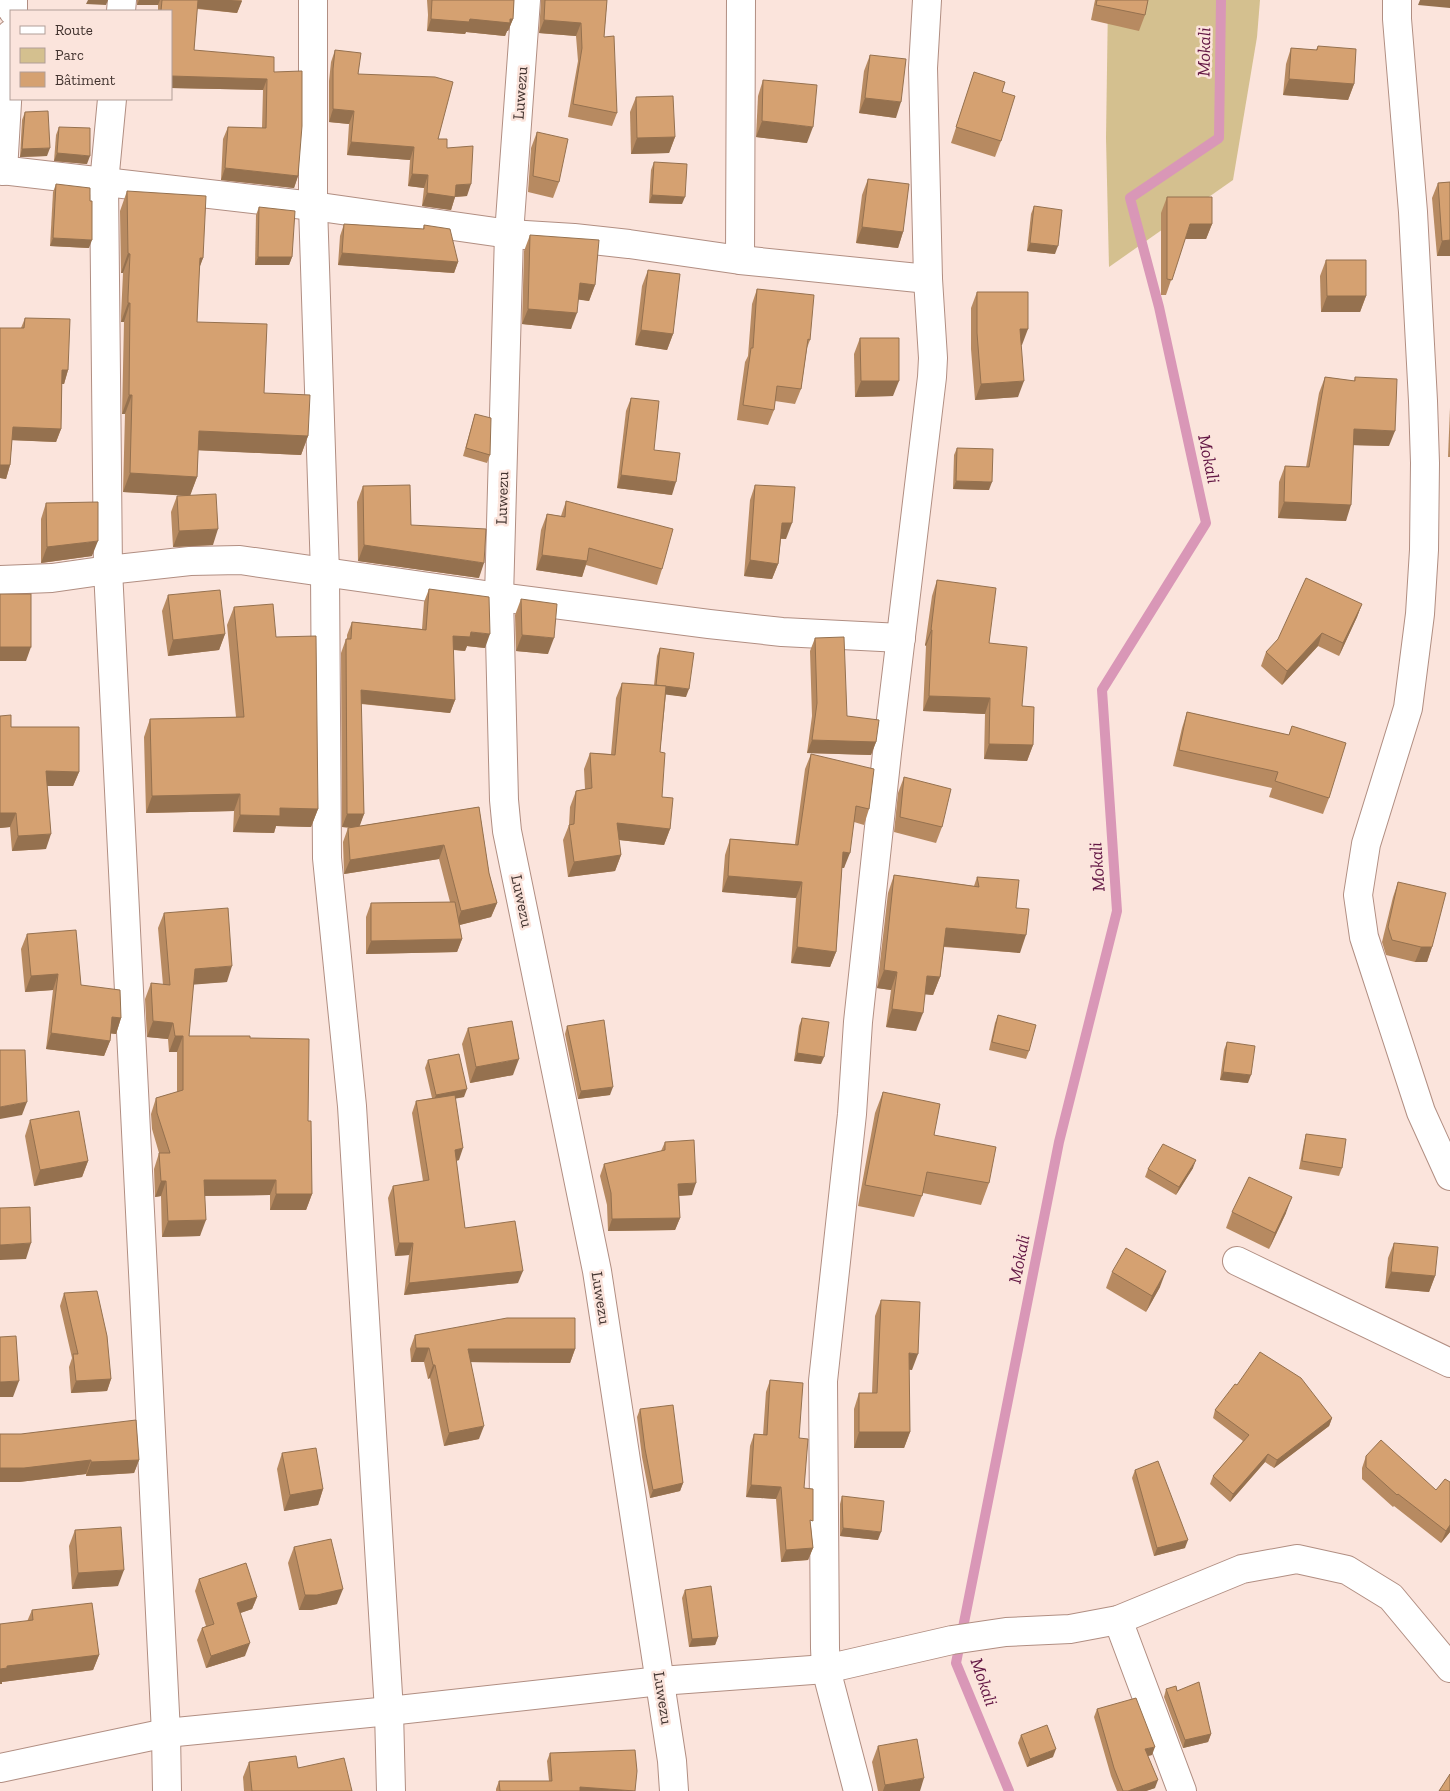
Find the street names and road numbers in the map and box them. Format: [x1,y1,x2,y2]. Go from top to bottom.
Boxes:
street label: Luwezu [509,66,531,120]
street label: Luwezu [492,471,512,525]
street label: Luwezu [507,873,537,929]
street label: Luwezu [587,1270,615,1326]
street label: Luwezu [649,1670,677,1726]

